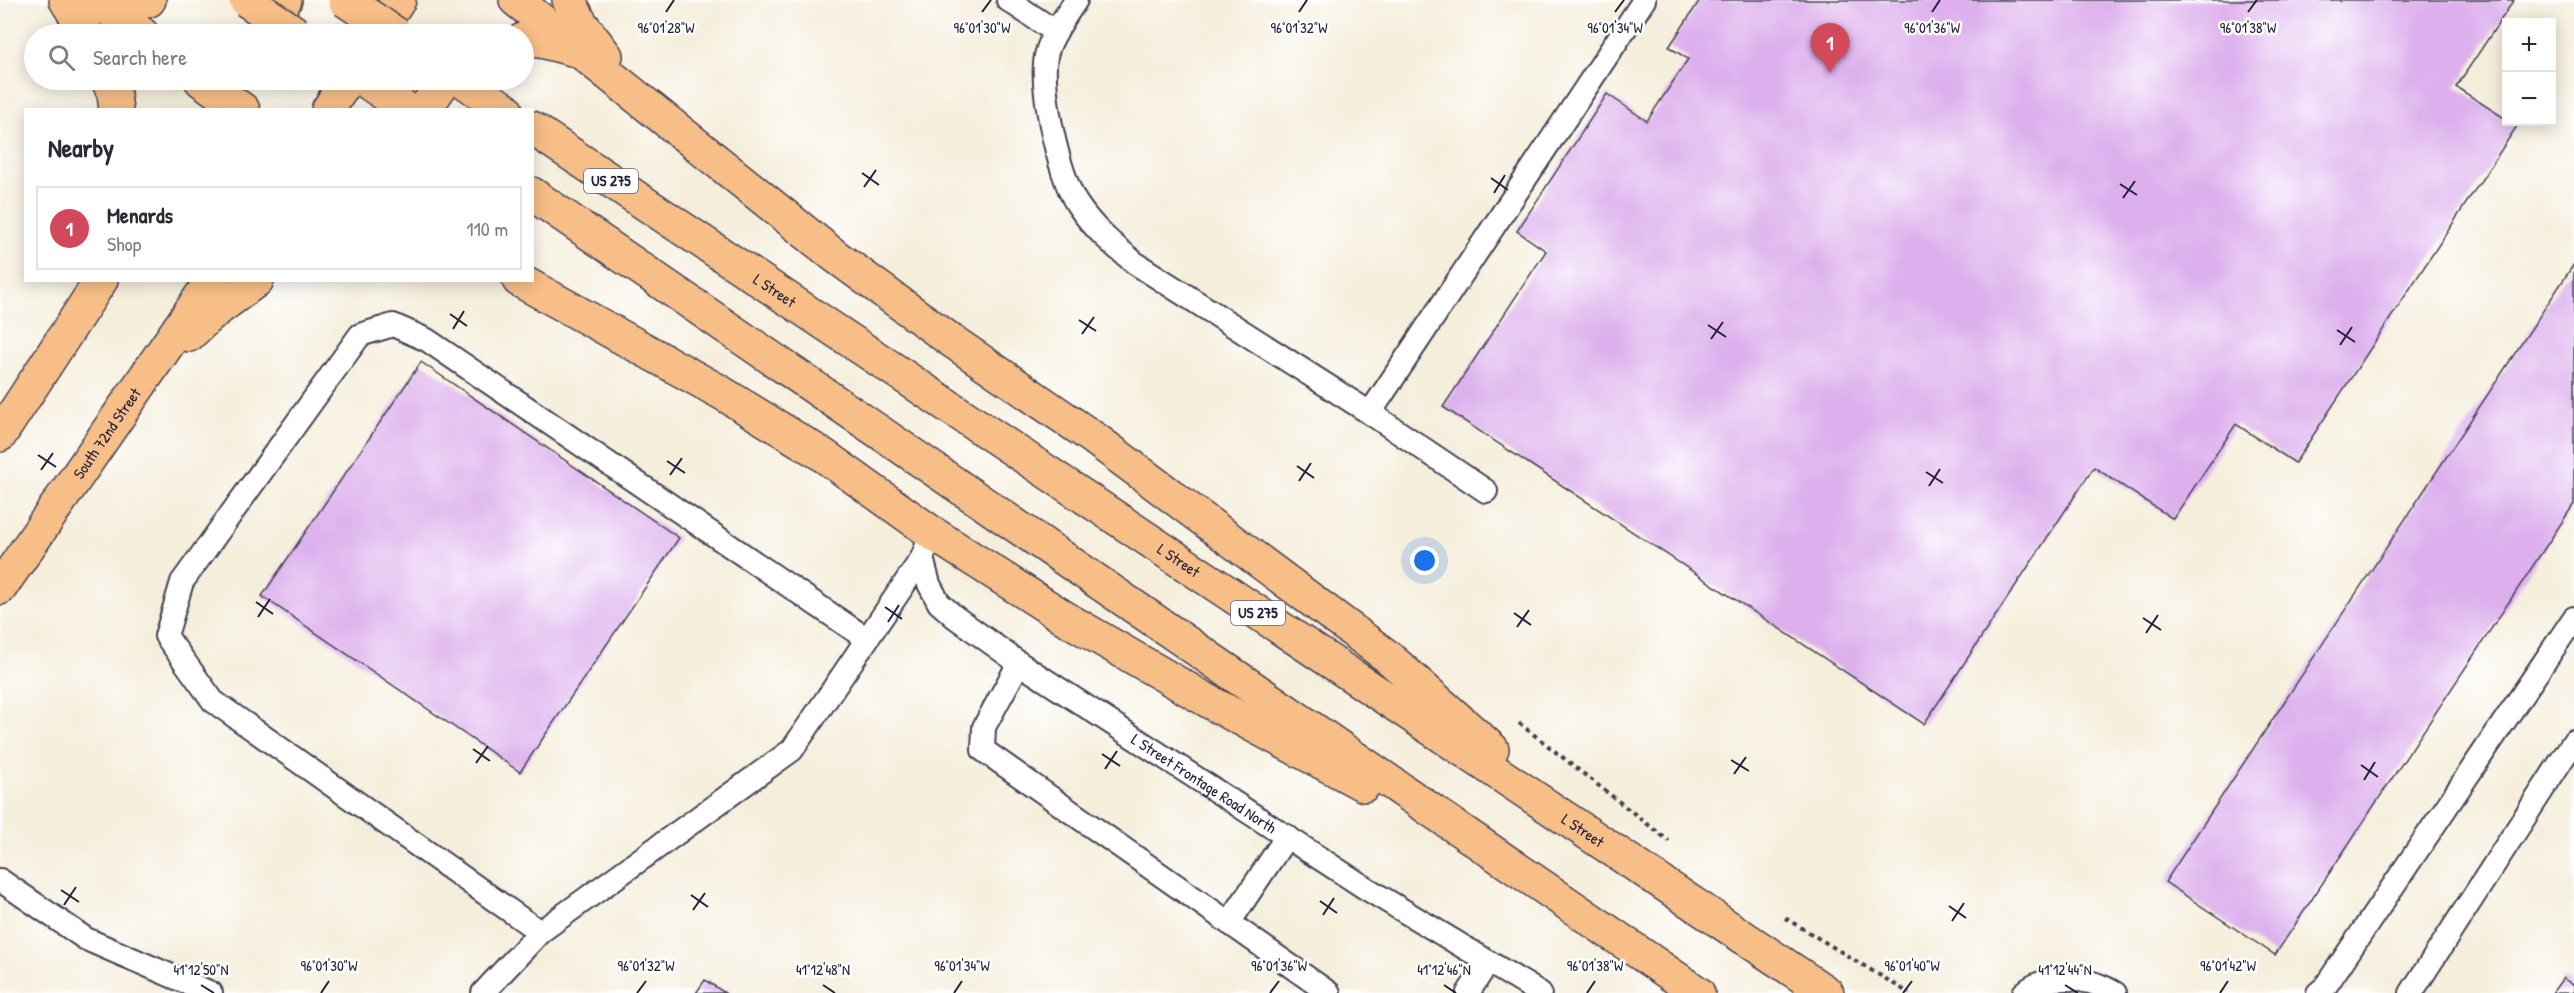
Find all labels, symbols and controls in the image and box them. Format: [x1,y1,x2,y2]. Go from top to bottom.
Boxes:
text: 96°01'28"W [638,17,695,38]
text: 96°01'30"W [954,17,1011,38]
text: 96°01'32"W [1270,17,1328,38]
text: 96°01'34"W [1587,17,1644,38]
text: 96°01'36"W [1904,17,1961,38]
text: 96°01'38"W [2220,17,2277,38]
map controls [2502,18,2556,126]
button: + [2502,18,2556,72]
pin: 1 [1810,23,1850,73]
search box [24,24,534,90]
icon: search [45,41,78,74]
text: Search here [93,42,187,72]
button: − [2502,72,2556,126]
text: Nearby [48,130,114,165]
road number: US 275 [584,169,638,193]
text: Menards [107,200,173,230]
text: 1 [66,215,73,242]
text: 110 m [466,215,508,242]
text: Shop [107,230,141,257]
street label: L Street [749,268,801,313]
street label: South 72nd Street [67,383,146,483]
street label: L Street [1153,538,1205,583]
your location [1410,546,1439,575]
road number: US 275 [1231,601,1285,625]
street label: L Street Frontage Road North [1127,728,1281,838]
street label: L Street [1557,808,1609,853]
text: 96°01'30"W [301,955,358,976]
text: 96°01'32"W [617,955,675,976]
text: 96°01'34"W [934,955,991,976]
text: 96°01'36"W [1251,955,1308,976]
text: 96°01'38"W [1567,955,1624,976]
text: 96°01'40"W [1884,955,1941,976]
text: 96°01'42"W [2200,955,2257,976]
text: 41°12'50"N [173,959,229,980]
text: 41°12'48"N [796,959,850,980]
text: 41°12'46"N [1417,959,1471,980]
text: 41°12'44"N [2038,959,2092,980]

